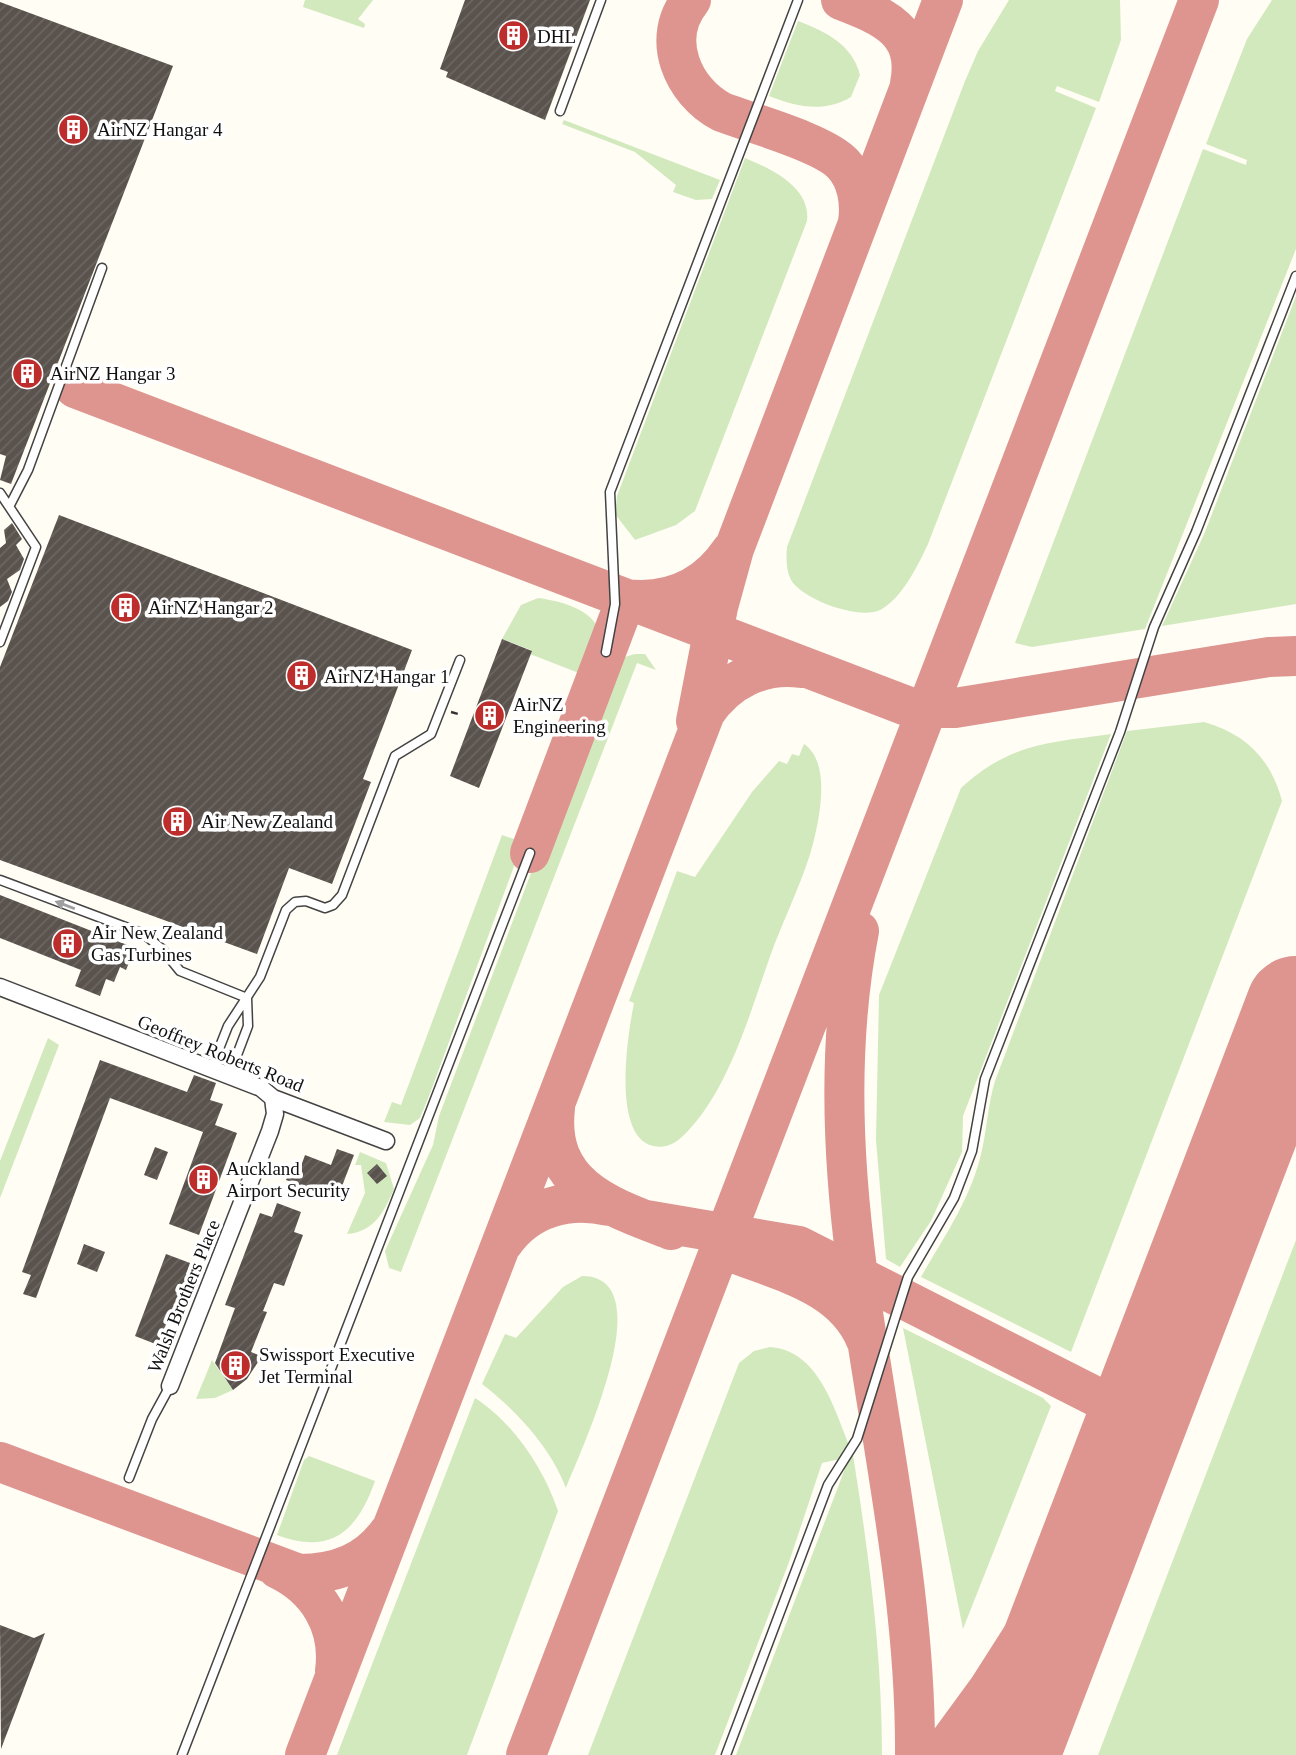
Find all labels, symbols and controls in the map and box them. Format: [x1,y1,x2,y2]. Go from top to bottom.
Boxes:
building icon: DHL [497,19,531,53]
place label: DHL [537,26,576,47]
building icon: AirNZ Hangar 4 [57,112,91,146]
place label: AirNZ Hangar 4 [97,119,223,140]
building icon: AirNZ Hangar 3 [10,356,44,390]
place label: AirNZ Hangar 3 [50,363,176,384]
building icon: AirNZ Hangar 2 [108,590,142,624]
place label: AirNZ Hangar 2 [148,597,274,618]
building icon: AirNZ Hangar 1 [284,659,318,693]
place label: AirNZ Hangar 1 [324,666,450,687]
place label: AirNZ Engineering [513,694,606,737]
building icon: AirNZ Engineering [473,698,507,732]
building icon: Air New Zealand [161,804,195,838]
place label: Air New Zealand [201,811,333,832]
one-way arrow [55,899,76,910]
place label: Air New Zealand Gas Turbines [91,922,223,965]
building icon: Air New Zealand Gas Turbines [51,926,85,960]
street label: Geoffrey Roberts Road [135,1011,307,1097]
place label: Auckland Airport Security [226,1158,351,1201]
building icon: Auckland Airport Security [186,1162,220,1196]
street label: Walsh Brothers Place [143,1217,224,1376]
place label: Swissport Executive Jet Terminal [259,1344,415,1387]
building icon: Swissport Executive Jet Terminal [219,1348,253,1382]

